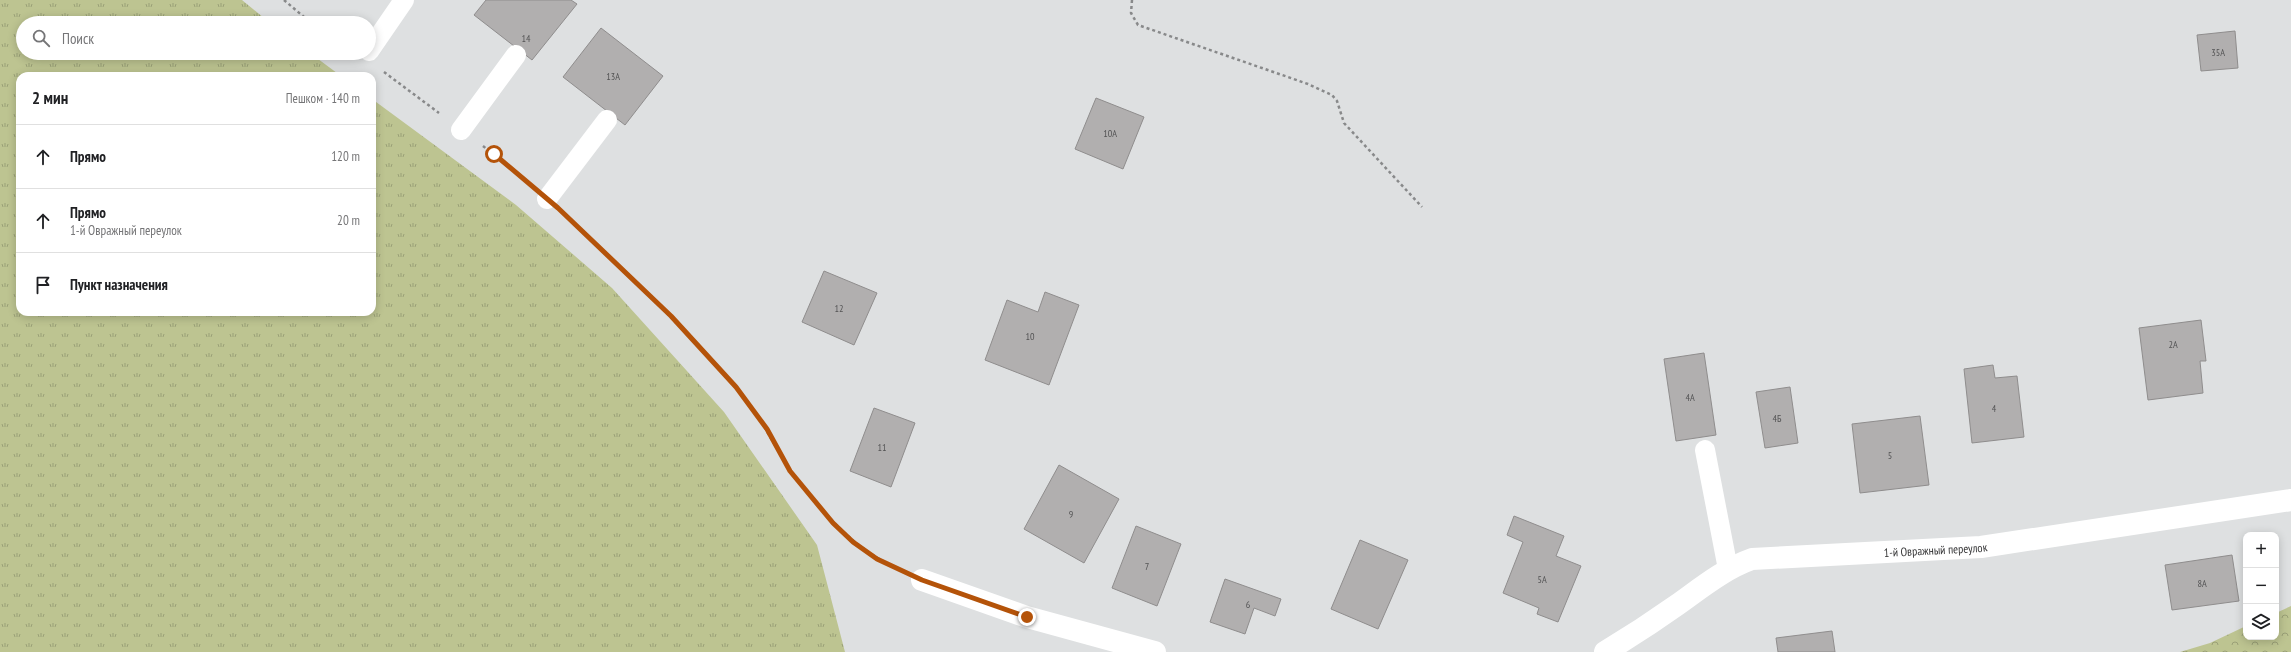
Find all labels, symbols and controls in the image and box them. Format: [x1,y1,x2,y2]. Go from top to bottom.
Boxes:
search box [16,16,376,60]
icon: search [30,27,52,49]
text: Поиск [62,29,94,48]
house number: 14 [522,32,531,45]
house number: 35А [2211,46,2225,59]
house number: 13А [606,70,620,83]
text: 2 мин [32,87,68,109]
text: Пешком · 140 m [286,90,360,107]
house number: 10А [1103,127,1117,140]
route start [485,145,503,163]
icon: ahead [32,146,54,168]
text: Прямо [70,147,106,166]
text: 120 m [331,148,360,165]
text: Прямо [70,203,106,222]
icon: ahead [32,210,54,232]
text: 20 m [337,212,360,229]
text: 1-й Овражный переулок [70,222,182,239]
icon: arrive [32,274,54,296]
text: Пункт назначения [70,275,168,294]
house number: 12 [835,302,844,315]
house number: 10 [1026,330,1035,343]
house number: 2А [2168,338,2178,351]
house number: 4А [1685,391,1695,404]
house number: 4 [1992,402,1997,415]
house number: 4Б [1773,412,1782,425]
house number: 11 [878,441,887,454]
house number: 5 [1888,449,1892,462]
house number: 9 [1069,508,1073,521]
map controls [2243,532,2279,640]
button: + [2243,532,2279,568]
street label: 1-й Овражный переулок [1883,539,1989,560]
house number: 7 [1145,560,1149,573]
button: − [2243,568,2279,604]
house number: 5А [1537,573,1547,586]
house number: 8А [2197,577,2207,590]
house number: 6 [1246,598,1251,611]
button: layers [2243,604,2279,640]
route end [1018,608,1036,626]

